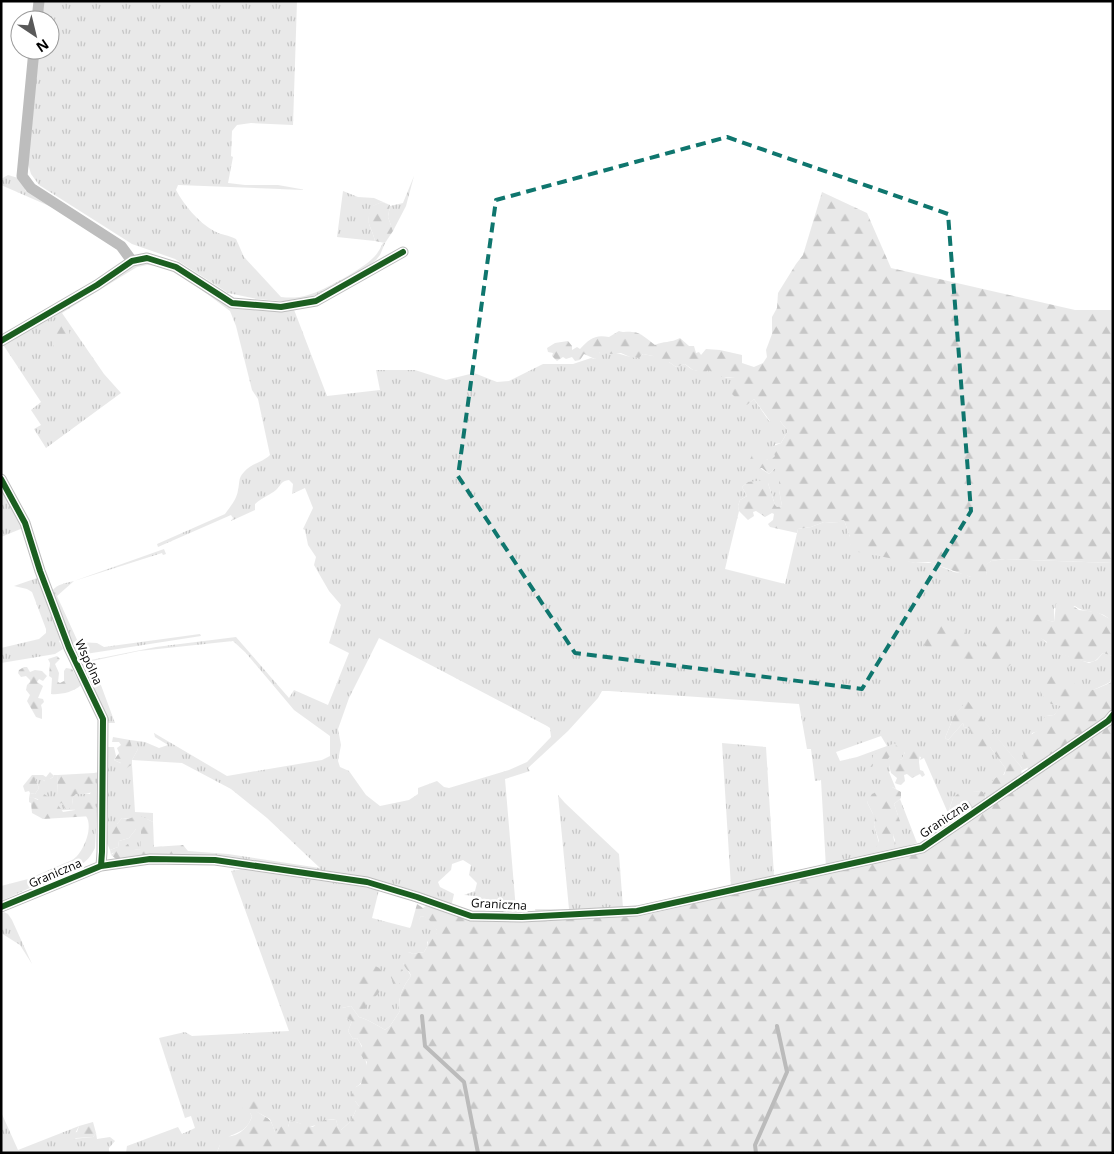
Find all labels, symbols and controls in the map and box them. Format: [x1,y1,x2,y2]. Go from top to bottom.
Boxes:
north arrow [10,10,60,60]
text: N [33,35,53,57]
street label: Wspólna [71,636,107,688]
street label: Graniczna [916,796,972,842]
street label: Graniczna [26,854,84,892]
street label: Graniczna [471,894,527,914]

